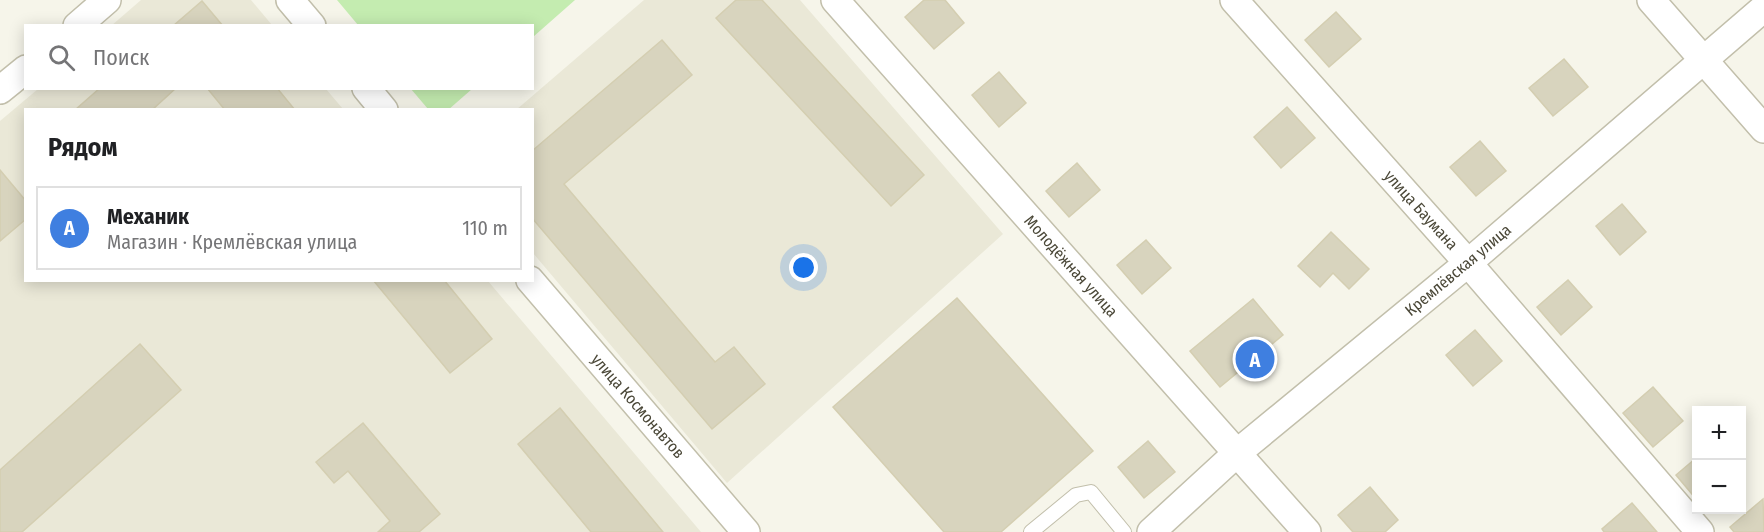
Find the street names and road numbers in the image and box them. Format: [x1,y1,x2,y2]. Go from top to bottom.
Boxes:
street label: улица Баумана [1380,166,1462,254]
street label: Молодёжная улица [1020,211,1122,321]
street label: Кремлёвская улица [1401,220,1515,320]
street label: улица Космонавтов [587,350,689,462]

